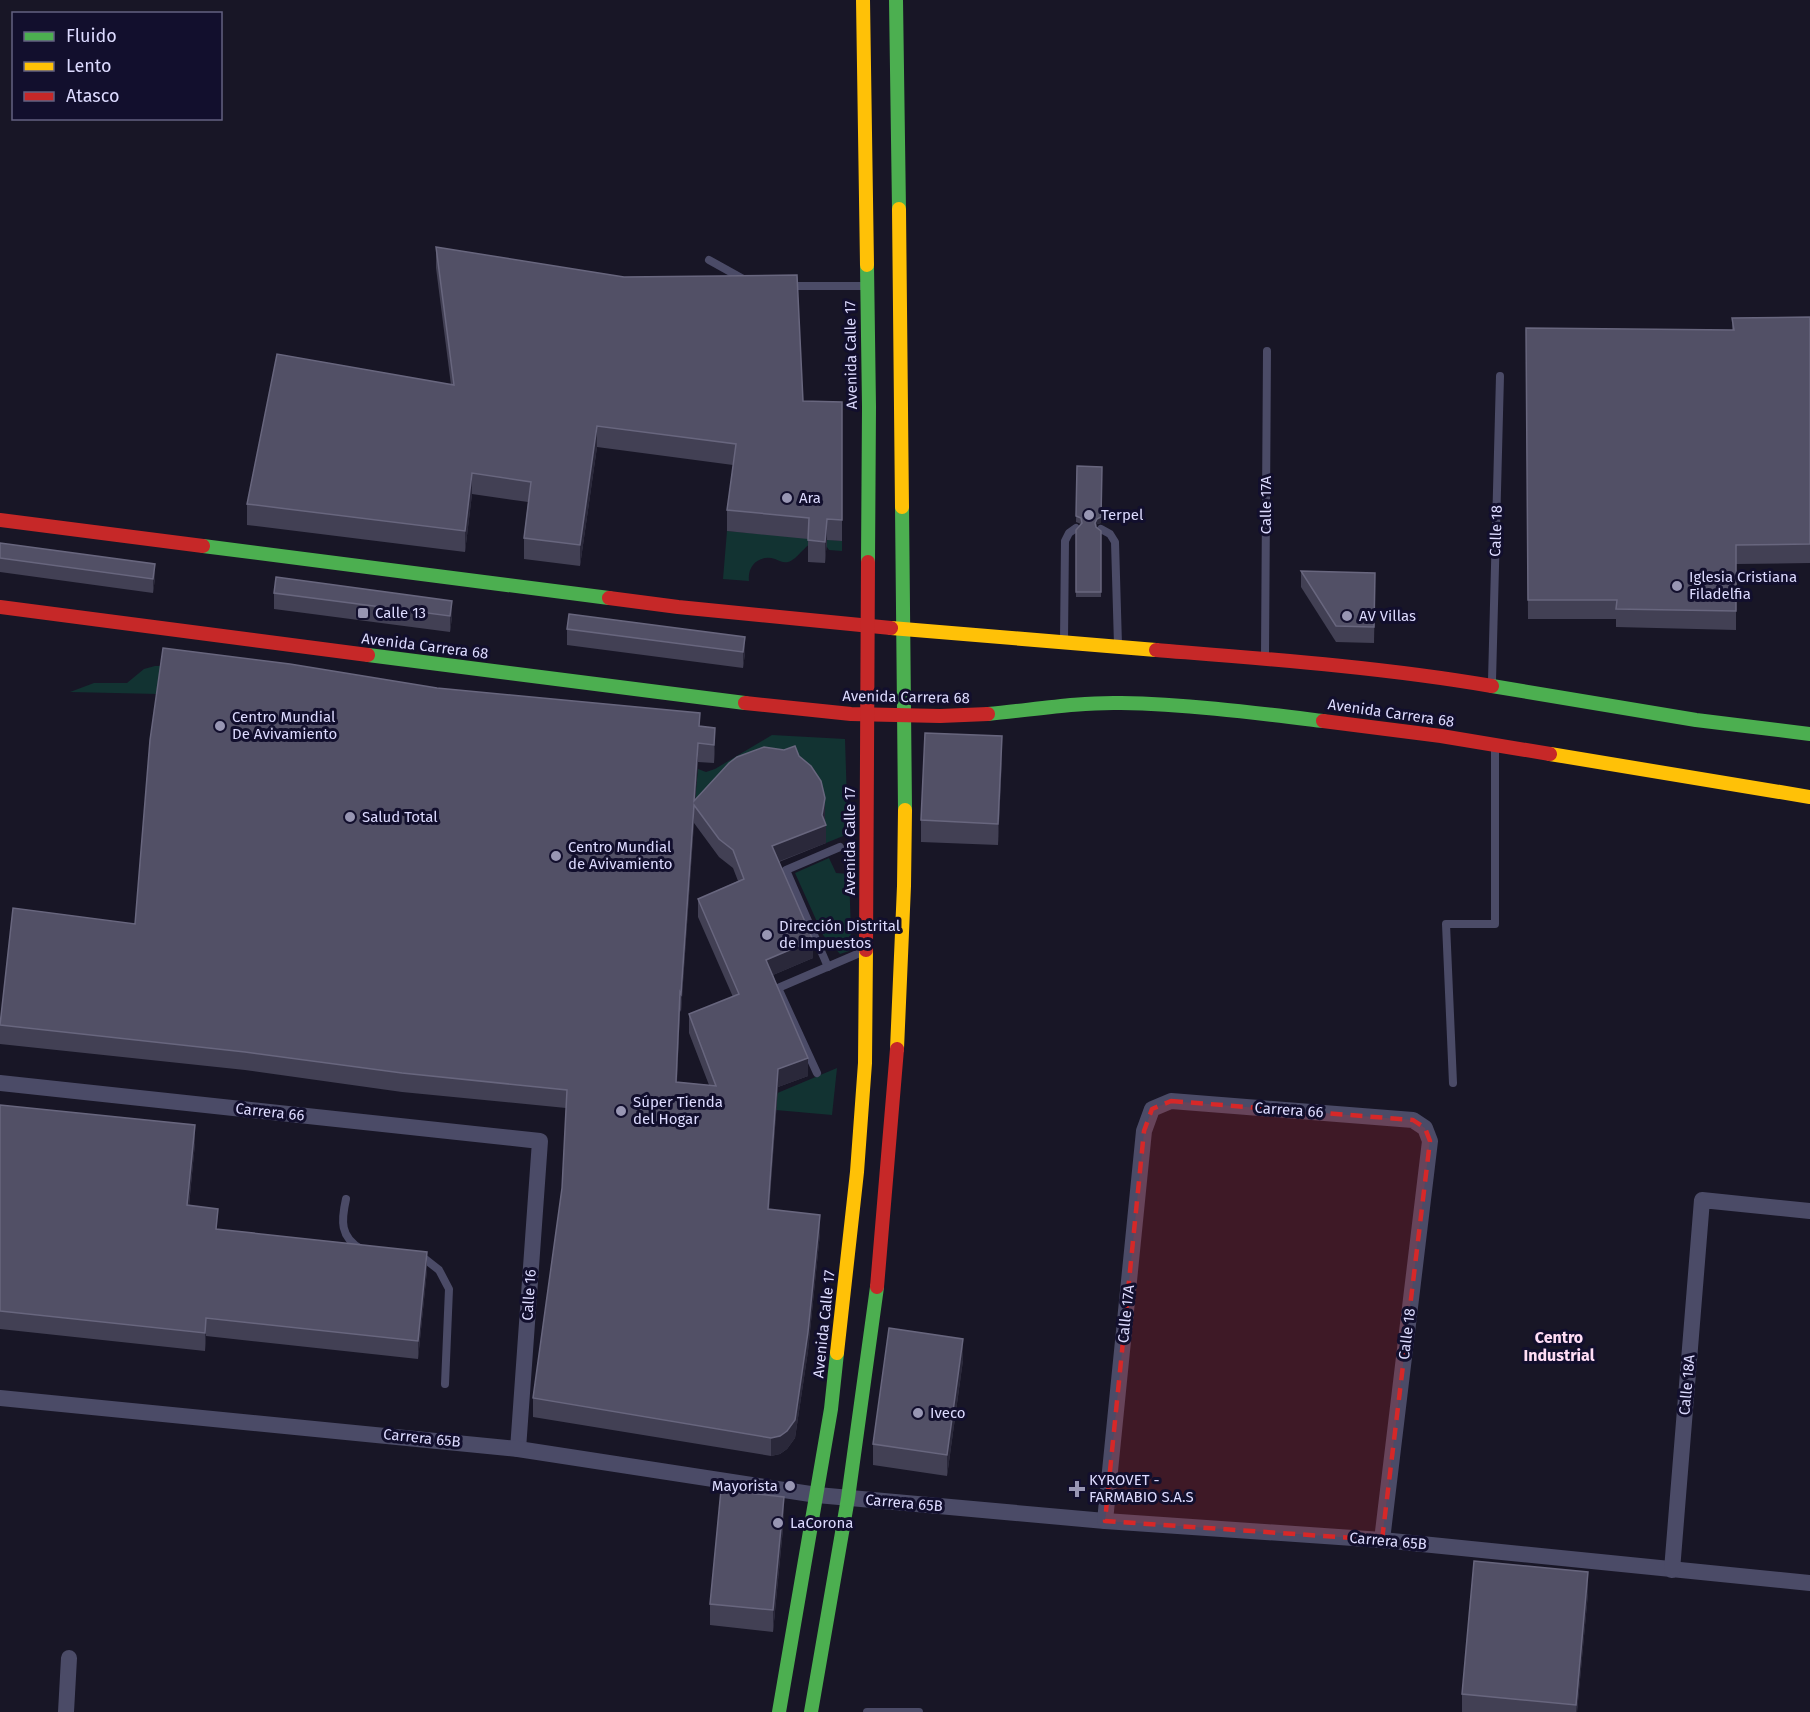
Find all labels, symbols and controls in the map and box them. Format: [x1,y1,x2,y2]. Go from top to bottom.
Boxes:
legend [12,12,222,120]
text: Fluido [66,25,117,47]
text: Lento [66,55,112,77]
text: Atasco [66,85,119,107]
street label: Avenida Calle 17 [841,300,861,409]
street label: Calle 17A [1257,475,1275,534]
place label: Ara [799,489,821,507]
marker: Ara [780,491,794,505]
street label: Calle 18 [1486,505,1506,557]
place label: Terpel [1101,506,1144,524]
marker: Terpel [1082,508,1096,522]
place label: Iglesia Cristiana Filadelfia [1689,568,1797,603]
marker: Iglesia Cristiana Filadelfia [1670,579,1684,593]
place label: Calle 13 [375,604,426,622]
marker: Calle 13 [356,606,370,620]
place label: AV Villas [1359,607,1416,625]
marker: AV Villas [1340,609,1354,623]
street label: Avenida Carrera 68 [361,629,489,663]
street label: Avenida Carrera 68 [842,687,970,707]
street label: Avenida Carrera 68 [1327,695,1455,731]
place label: Centro Mundial De Avivamiento [232,708,337,743]
marker: Centro Mundial De Avivamiento [213,719,227,733]
street label: Avenida Calle 17 [841,786,859,895]
place label: Salud Total [362,808,438,826]
marker: Salud Total [343,810,357,824]
place label: Centro Mundial de Avivamiento [568,838,673,873]
marker: Centro Mundial de Avivamiento [549,849,563,863]
place label: Dirección Distrital de Impuestos [779,917,901,952]
marker: Dirección Distrital de Impuestos [760,928,774,942]
place label: Súper Tienda del Hogar [633,1093,723,1128]
street label: Carrera 66 [235,1099,305,1125]
street label: Carrera 66 [1254,1099,1324,1121]
marker: Súper Tienda del Hogar [614,1104,628,1118]
street label: Calle 16 [518,1269,540,1321]
street label: Avenida Calle 17 [809,1269,839,1379]
street label: Calle 17A [1114,1284,1138,1344]
street label: Calle 18 [1395,1307,1419,1361]
district label: Centro Industrial [1524,1328,1595,1365]
street label: Calle 18A [1675,1354,1699,1416]
place label: Iveco [930,1404,966,1422]
marker: Iveco [911,1406,925,1420]
street label: Carrera 65B [382,1425,462,1451]
place label: KYROVET - FARMABIO S.A.S [1089,1471,1194,1506]
place label: Mayorista [712,1477,778,1495]
marker: Mayorista [783,1479,797,1493]
marker: KYROVET - FARMABIO S.A.S [1070,1482,1084,1496]
street label: Carrera 65B [865,1491,943,1515]
place label: LaCorona [790,1514,853,1532]
marker: LaCorona [771,1516,785,1530]
street label: Carrera 65B [1349,1529,1427,1553]

